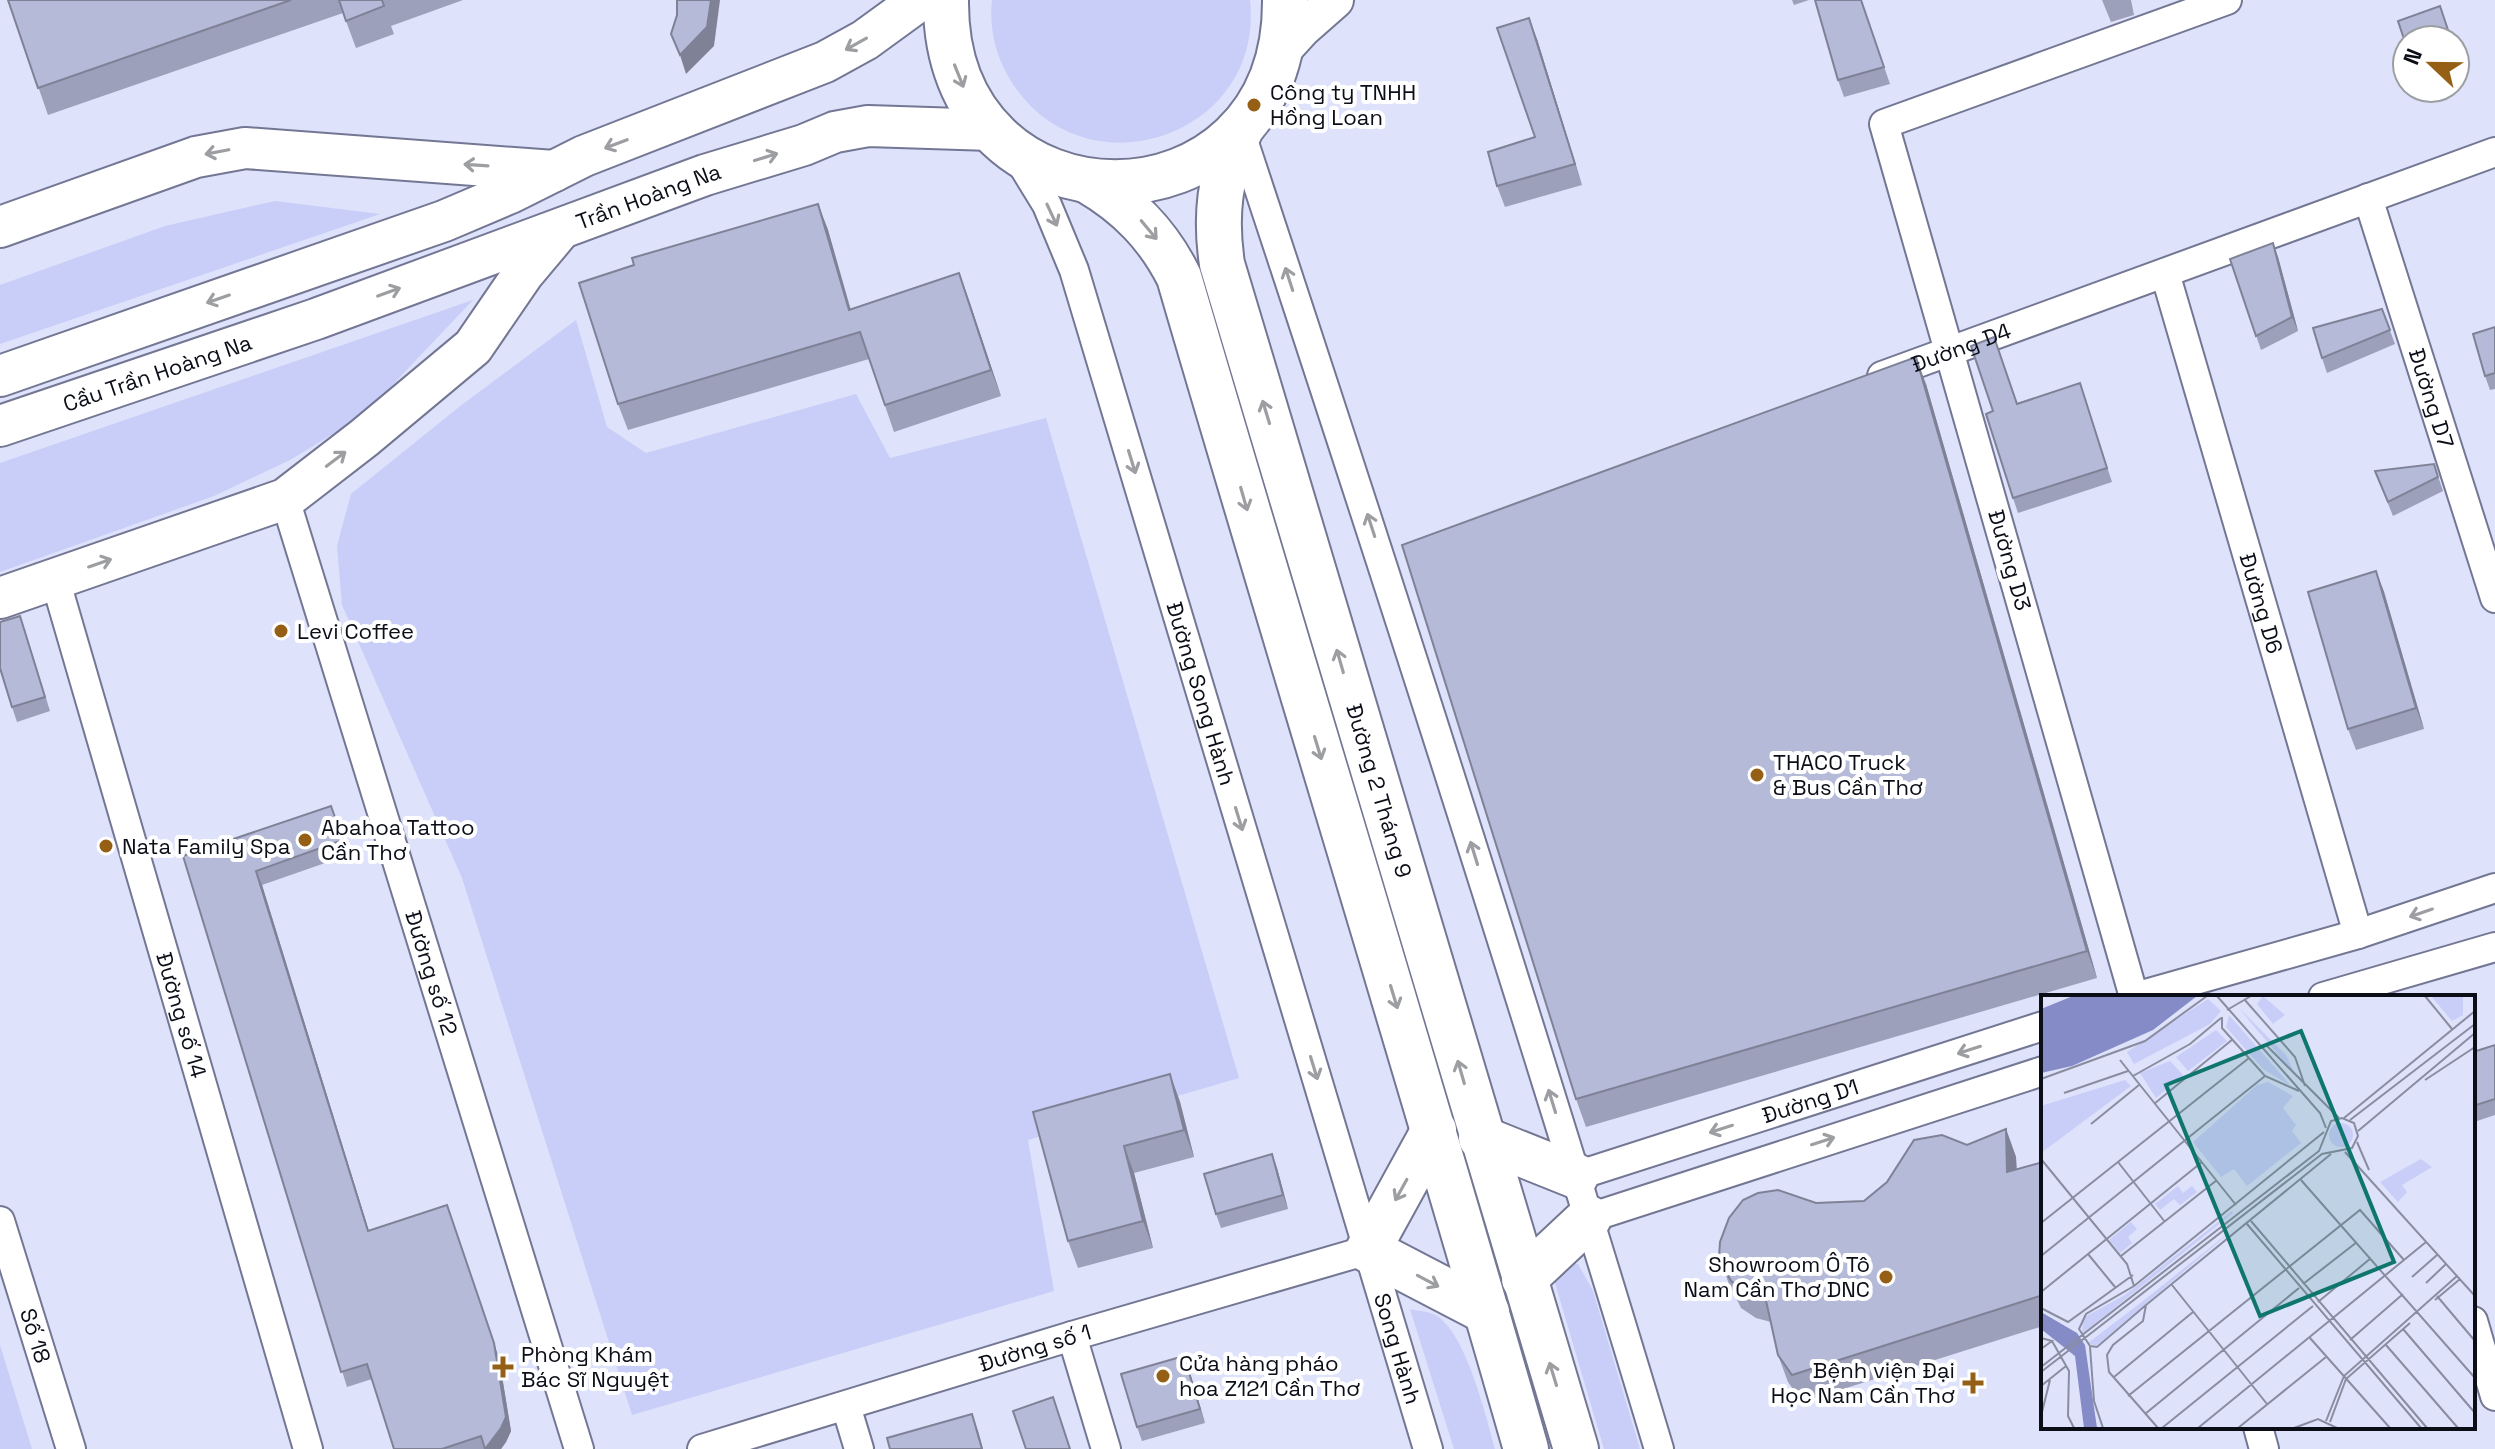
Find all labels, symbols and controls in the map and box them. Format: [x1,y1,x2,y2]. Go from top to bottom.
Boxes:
north arrow [2391,24,2471,104]
one-way arrow [845,37,868,53]
text: N [2397,44,2428,69]
one-way arrow [952,63,967,88]
place label: Công ty TNHH Hồng Loan [1270,78,1416,131]
marker: Công ty TNHH Hồng Loan [1245,96,1263,114]
one-way arrow [604,138,629,152]
one-way arrow [205,146,231,161]
one-way arrow [752,149,778,164]
one-way arrow [463,157,490,172]
street label: Trần Hoàng Na [572,157,724,236]
one-way arrow [1045,203,1060,227]
one-way arrow [1140,219,1158,239]
one-way arrow [1280,266,1295,291]
one-way arrow [376,284,401,298]
one-way arrow [206,293,231,307]
street label: Đường D4 [1907,316,2015,378]
street label: Cầu Trần Hoàng Na [59,328,255,418]
street label: Đường D7 [2403,345,2460,451]
one-way arrow [1258,400,1273,426]
one-way arrow [1125,449,1140,475]
one-way arrow [325,451,346,468]
one-way arrow [1237,486,1252,512]
street label: Đường D3 [1982,506,2038,614]
one-way arrow [1362,513,1377,538]
street label: Đường D6 [2233,549,2289,657]
one-way arrow [87,555,112,570]
street label: Đường Song Hành [1160,598,1242,789]
place label: Levi Coffee [297,617,414,645]
marker: Levi Coffee [272,622,290,640]
one-way arrow [1332,649,1347,675]
street label: Đường 2 Tháng 9 [1340,700,1418,881]
one-way arrow [1311,735,1326,761]
place label: THACO Truck & Bus Cần Thơ [1773,748,1923,801]
marker: THACO Truck & Bus Cần Thơ [1748,766,1766,784]
one-way arrow [1232,805,1247,831]
place label: Abahoa Tattoo Cần Thơ [321,813,475,866]
marker: Abahoa Tattoo Cần Thơ [296,831,314,849]
place label: Nata Family Spa [122,832,291,860]
marker: Nata Family Spa [97,837,115,855]
one-way arrow [1466,841,1481,866]
one-way arrow [2409,906,2434,921]
street label: Đường số 12 [399,907,464,1039]
street label: Đường số 14 [150,949,213,1081]
one-way arrow [1387,984,1402,1010]
inset map [2041,995,2475,1429]
one-way arrow [1956,1043,1982,1058]
one-way arrow [1307,1054,1322,1080]
one-way arrow [1453,1060,1468,1085]
street label: Đường D1 [1759,1072,1862,1129]
one-way arrow [1544,1089,1559,1114]
one-way arrow [1709,1123,1734,1138]
one-way arrow [1810,1133,1836,1148]
one-way arrow [1393,1178,1409,1201]
place label: Showroom Ô Tô Nam Cần Thơ DNC [1683,1250,1870,1303]
marker: Showroom Ô Tô Nam Cần Thơ DNC [1877,1268,1895,1286]
one-way arrow [1415,1274,1439,1290]
street label: Song Hành [1368,1290,1428,1407]
street label: Số 18 [14,1305,57,1366]
street label: Đường số 1 [975,1317,1094,1378]
place label: Phòng Khám Bác Sĩ Nguyệt [521,1340,670,1393]
place label: Cửa hàng pháo hoa Z121 Cần Thơ [1179,1349,1360,1402]
marker: Phòng Khám Bác Sĩ Nguyệt [492,1356,514,1378]
place label: Bệnh viện Đại Học Nam Cần Thơ [1771,1356,1955,1409]
one-way arrow [1545,1362,1560,1388]
marker: Cửa hàng pháo hoa Z121 Cần Thơ [1154,1367,1172,1385]
marker: Bệnh viện Đại Học Nam Cần Thơ [1962,1372,1984,1394]

